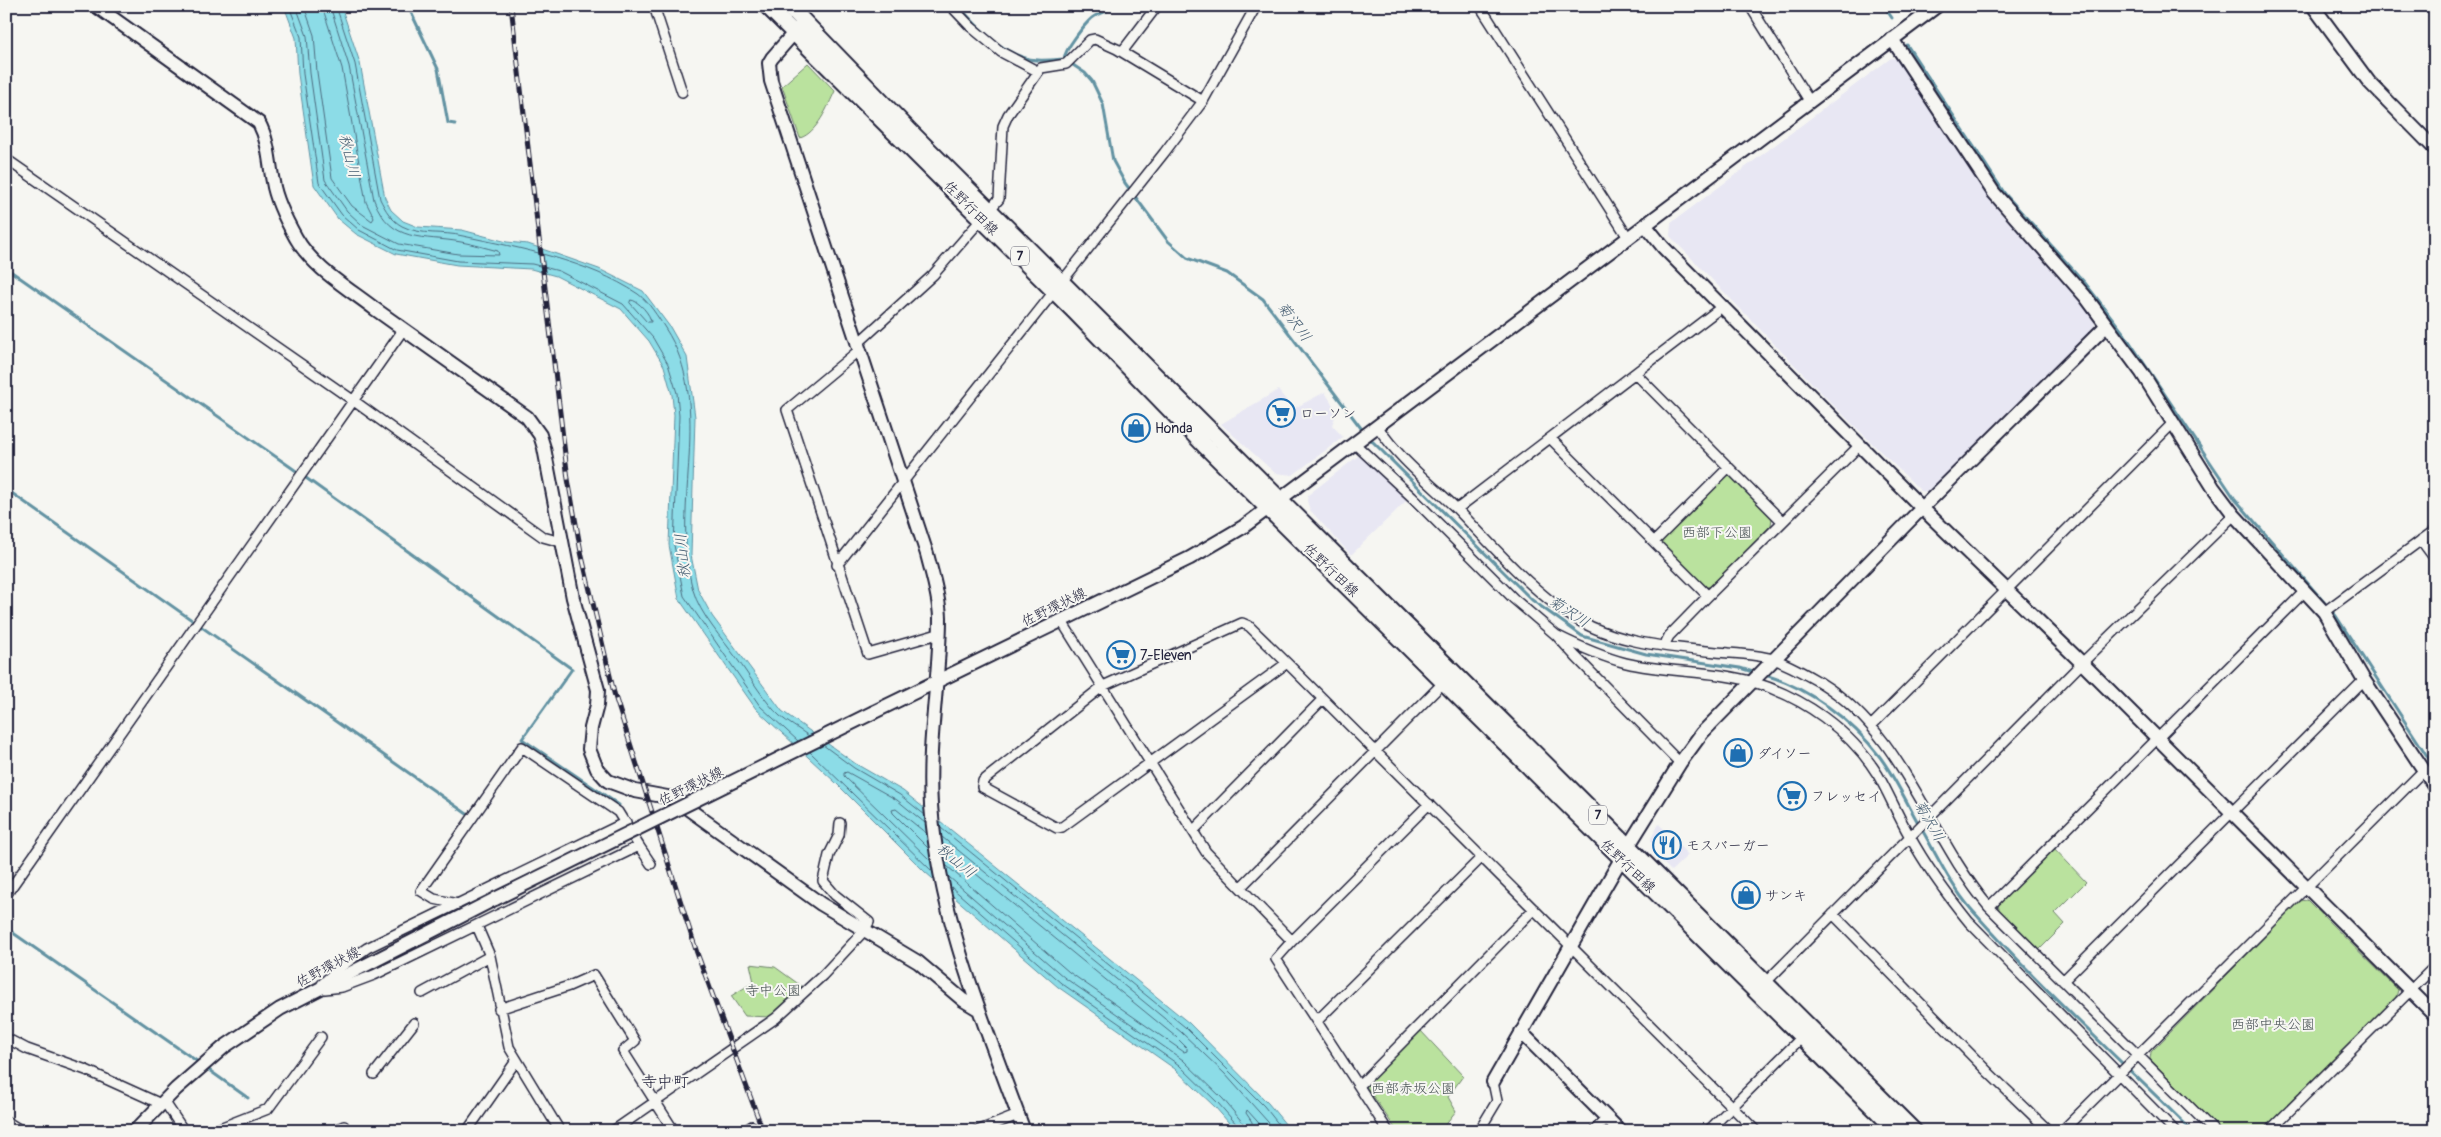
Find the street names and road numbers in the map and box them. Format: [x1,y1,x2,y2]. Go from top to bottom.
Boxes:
street label: 佐野行田線 [940,177,1002,239]
road number: 7 [1011,247,1029,266]
street label: 佐野行田線 [1300,540,1362,600]
street label: 佐野環状線 [1019,584,1089,630]
street label: 佐野環状線 [656,763,726,809]
road number: 7 [1589,806,1607,824]
street label: 佐野行田線 [1597,836,1659,896]
street label: 佐野環状線 [293,943,363,991]

